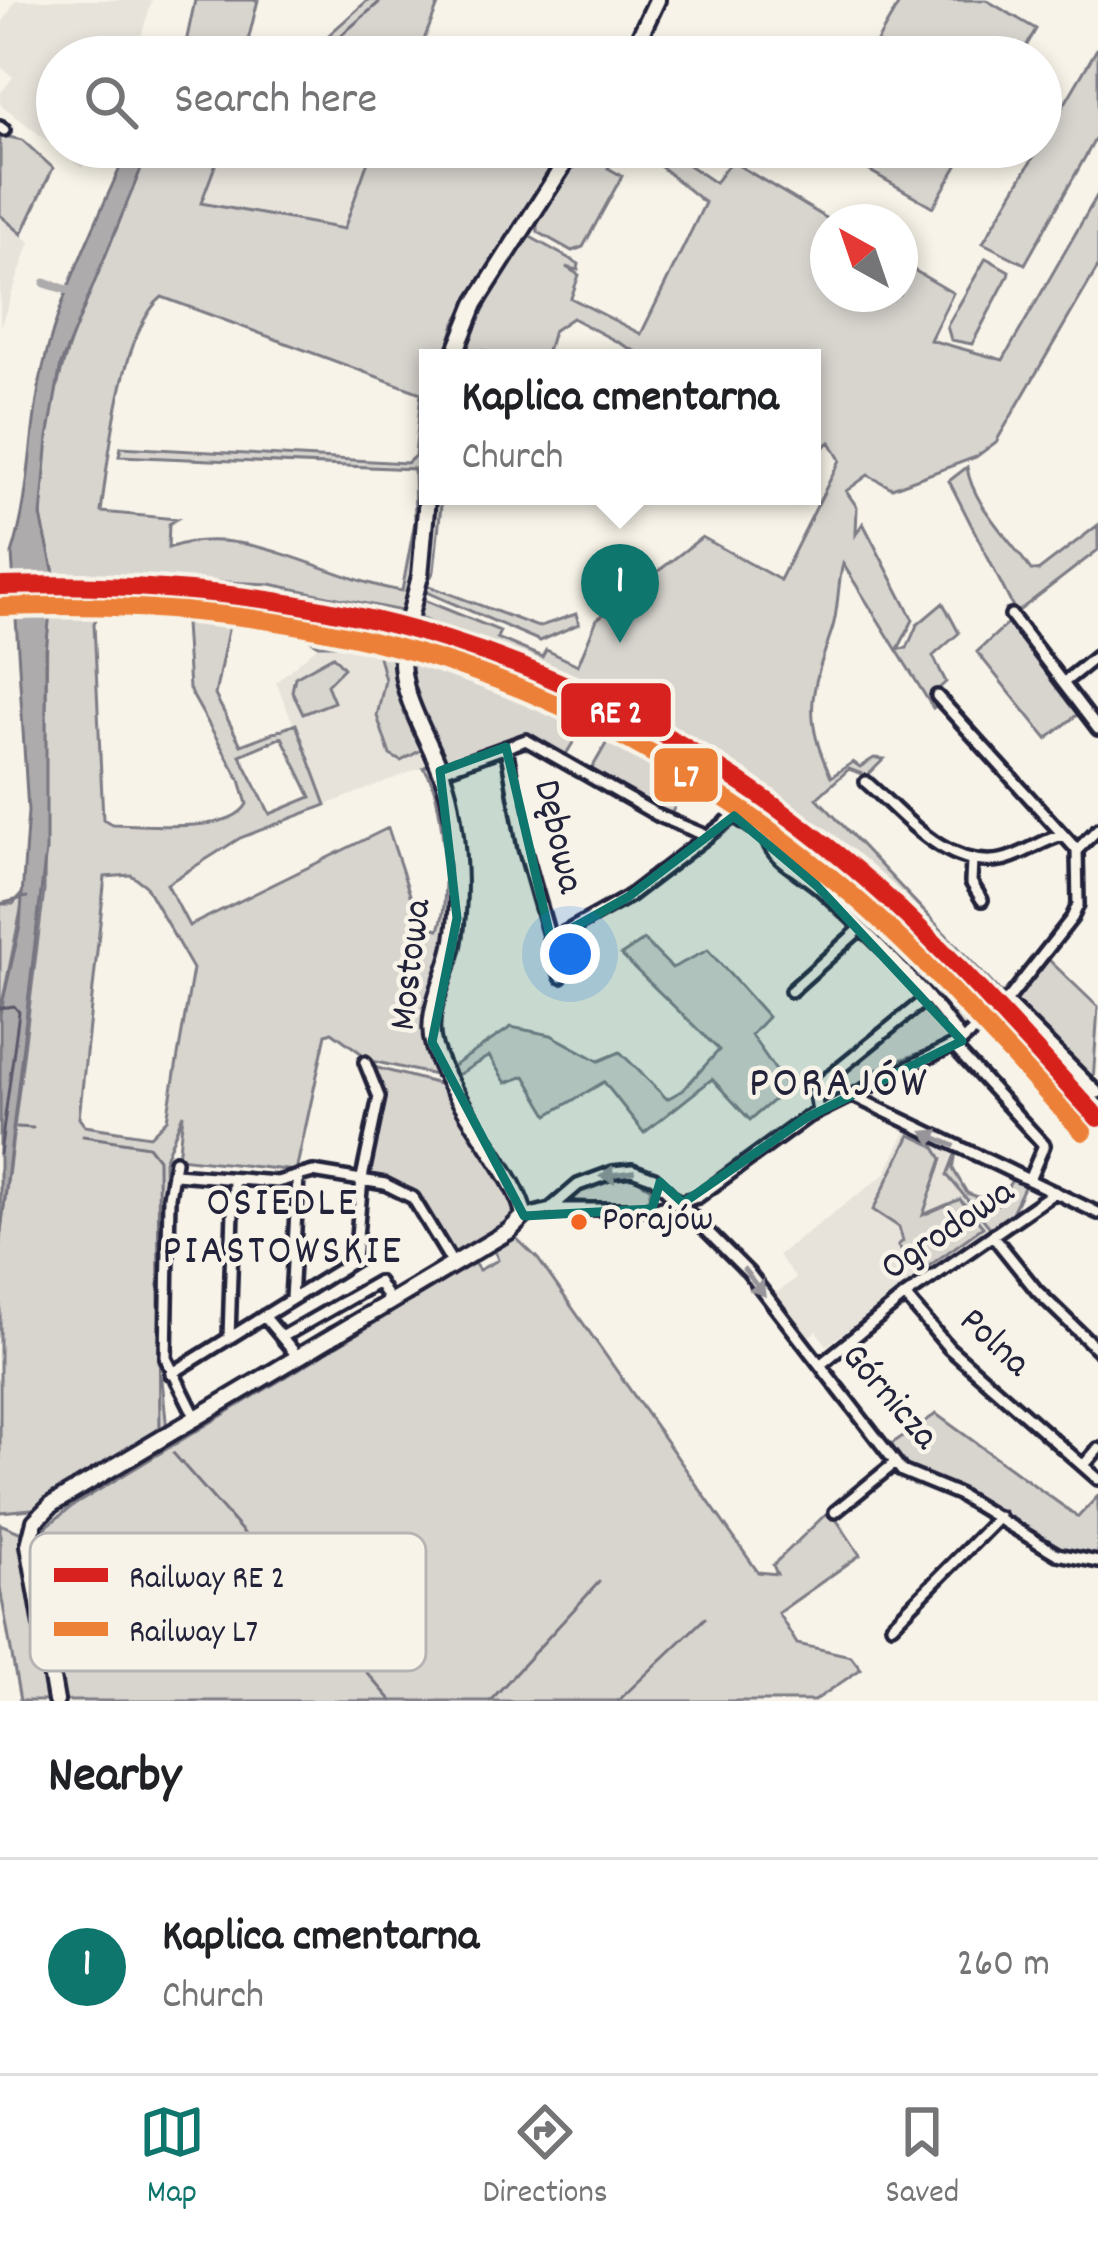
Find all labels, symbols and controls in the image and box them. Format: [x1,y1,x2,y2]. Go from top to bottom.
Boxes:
search box [36,36,1062,168]
icon: search [78,69,144,135]
text: Search here [174,70,377,134]
north arrow [810,204,918,312]
popup [419,349,821,505]
text: Kaplica cmentarna [462,368,778,432]
text: Church [462,432,563,487]
pin: 1 [581,544,659,643]
line badge: RE 2 [559,681,673,739]
text: RE 2 [589,692,643,739]
line badge: L7 [652,746,720,804]
text: L7 [673,756,699,803]
street label: Dębowa [516,775,596,900]
street label: Mostowa [378,896,448,1034]
your location [540,924,600,984]
district label: PORAJÓW [749,1054,929,1118]
one-way arrow [921,1129,956,1149]
one-way arrow [597,1166,635,1184]
street label: Ogrodowa [871,1167,1027,1297]
district label: OSIEDLE PIASTOWSKIE [162,1176,404,1284]
place label: Porajów [602,1196,713,1248]
marker: Porajów [568,1211,590,1233]
one-way arrow [741,1266,767,1297]
street label: Polna [945,1296,1042,1392]
street label: Górnicza [826,1333,950,1464]
legend [30,1533,426,1671]
text: Railway RE 2 [129,1557,285,1604]
text: Railway L7 [129,1611,258,1658]
text: Nearby [48,1743,181,1815]
text: Kaplica cmentarna [162,1907,479,1971]
text: 1 [83,1939,91,1994]
text: 260 m [957,1939,1050,1994]
text: Church [162,1971,264,2026]
tab: Map [139,2099,205,2218]
tab: Directions [483,2099,608,2218]
tab: Saved [885,2099,959,2218]

